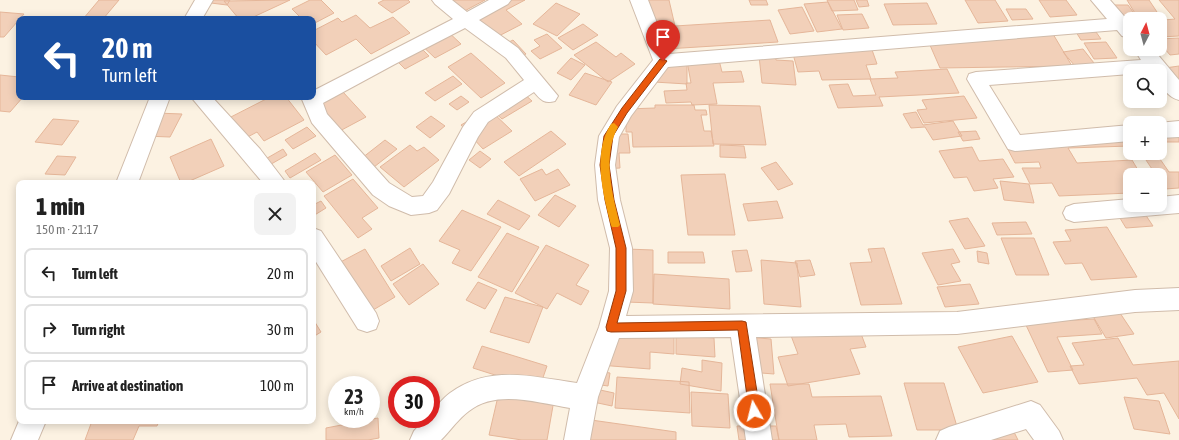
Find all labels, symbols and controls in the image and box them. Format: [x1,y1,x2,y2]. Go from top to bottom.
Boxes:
north arrow [1123,12,1167,56]
map controls [1123,12,1167,212]
pin [646,20,680,61]
icon: arrive [652,26,674,48]
icon: left [36,32,88,84]
text: 20 m [102,32,152,64]
button: search [1123,64,1167,108]
text: Turn left [102,65,157,86]
button: + [1123,116,1167,160]
button: − [1123,168,1167,212]
text: 1 min [36,193,85,220]
button: close [254,193,296,235]
text: 150 m · 21:17 [36,222,99,237]
icon: left [38,262,60,284]
text: Turn left [72,265,118,282]
text: 20 m [267,265,294,282]
icon: right [38,318,60,340]
text: Turn right [72,321,125,338]
text: 30 m [267,321,294,338]
icon: arrive [38,374,60,396]
speed limit sign: 30 [388,376,440,428]
text: Arrive at destination [72,377,183,394]
text: 100 m [260,377,294,394]
text: 23 [345,385,363,408]
position arrow [733,390,775,432]
text: km/h [344,406,364,417]

